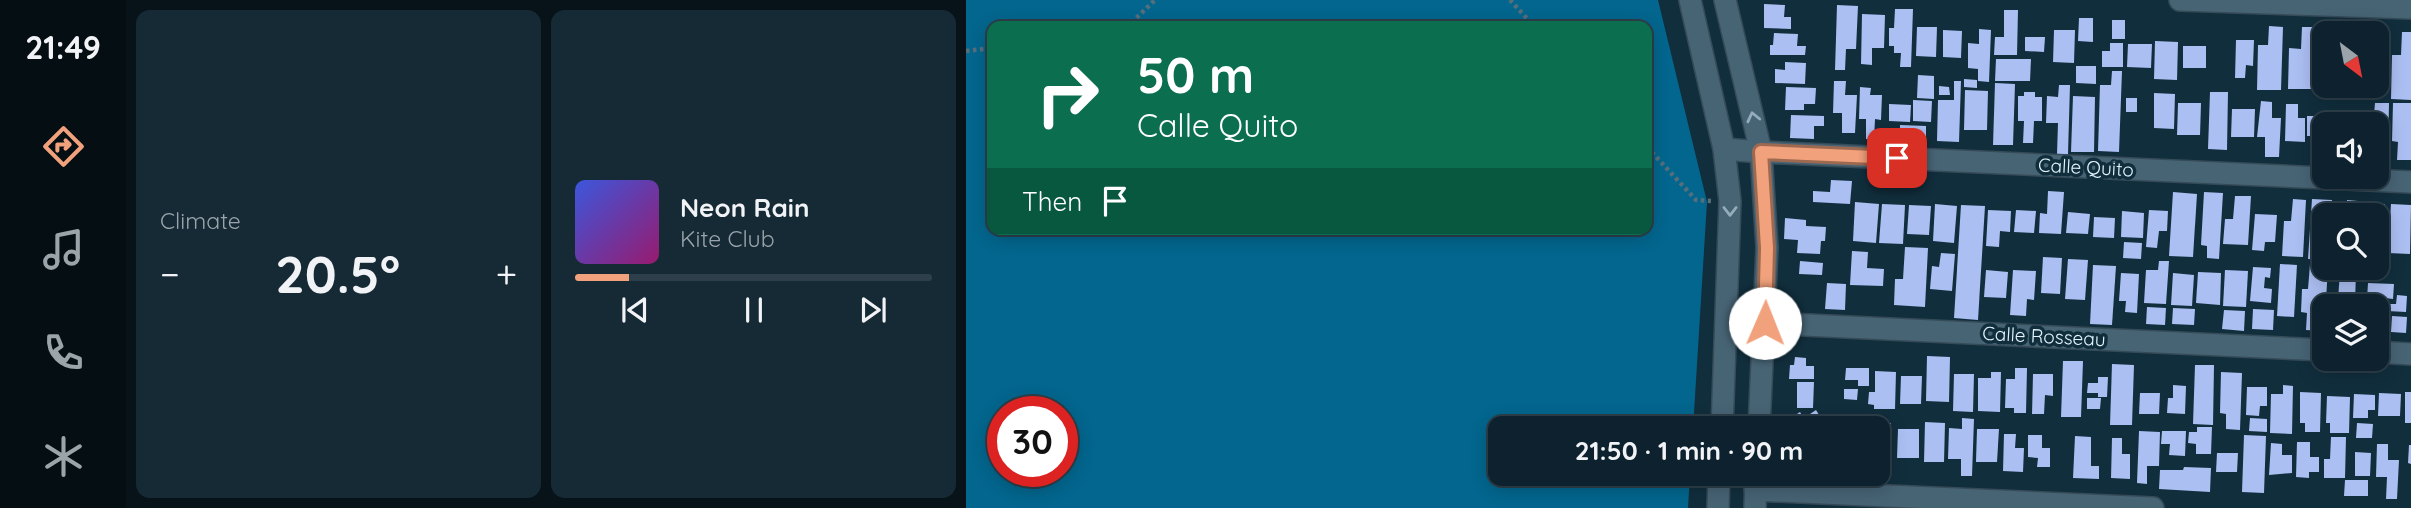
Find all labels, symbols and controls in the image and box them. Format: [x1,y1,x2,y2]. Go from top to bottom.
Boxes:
north arrow [2312,21,2389,98]
map controls [2312,21,2389,371]
text: 21:49 [25,27,101,67]
text: 50 m [1137,44,1254,105]
icon: right [1022,49,1113,140]
text: Calle Quito [1137,105,1298,145]
one-way arrow [1747,111,1761,123]
button: sound [2312,112,2389,189]
icon: directions [39,122,88,171]
pin [1867,128,1927,188]
icon: arrive [1878,139,1916,177]
street label: Calle Quito [2038,153,2134,181]
icon: arrive [1096,182,1134,220]
text: Then [1022,185,1082,218]
text: Neon Rain [680,191,809,224]
button: search [2312,203,2389,280]
text: Climate [160,206,241,235]
one-way arrow [1722,206,1738,217]
text: Kite Club [680,224,775,253]
icon: music [39,225,88,274]
text: 20.5° [275,241,400,306]
text: − [160,250,180,298]
text: + [496,250,517,298]
position arrow [1728,286,1802,360]
icon: previous [616,291,654,329]
icon: pause [735,291,773,329]
icon: next [854,291,892,329]
button: layers [2312,294,2389,371]
street label: Calle Rosseau [1982,321,2106,351]
icon: phone [39,328,88,377]
speed limit sign: 30 [987,396,1078,487]
icon: climate [39,432,88,481]
text: 21:50 · 1 min · 90 m [1575,434,1803,467]

